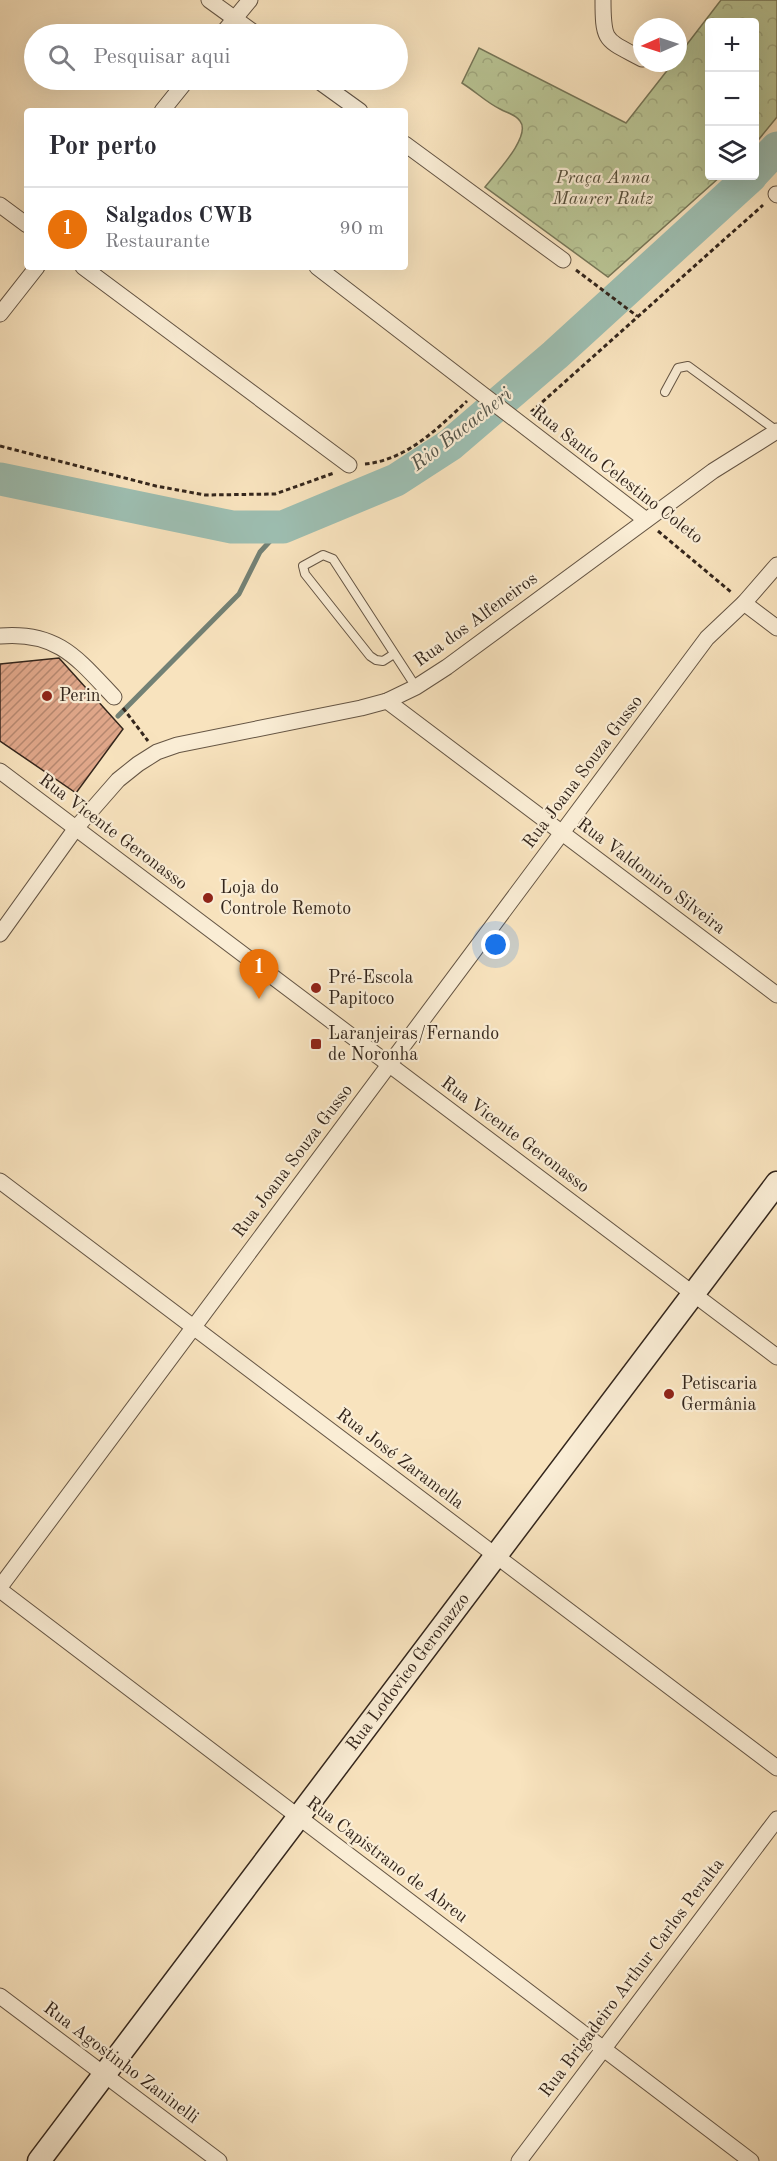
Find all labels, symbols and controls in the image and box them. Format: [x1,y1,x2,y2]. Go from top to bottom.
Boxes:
north arrow [633,18,687,72]
map controls [705,18,759,180]
button: + [705,18,759,72]
search box [24,24,408,90]
icon: search [45,41,78,74]
text: Pesquisar aqui [93,46,230,68]
button: − [705,72,759,126]
button: layers [705,126,759,180]
text: Por perto [48,134,157,160]
park label: Praça Anna Maurer Rutz [552,169,654,208]
text: Salgados CWB [105,205,252,227]
text: 1 [62,219,73,239]
text: 90 m [339,219,384,239]
text: Restaurante [105,232,210,252]
water label: Rio Bacacheri [407,384,516,476]
street label: Rua Santo Celestino Coleto [528,403,706,547]
street label: Rua dos Alfeneiros [411,569,541,671]
place label: Perin [59,687,101,705]
marker: Perin [40,689,54,703]
street label: Rua Joana Souza Gusso [520,692,646,852]
street label: Rua Vicente Geronasso [35,770,191,894]
street label: Rua Valdomiro Silveira [574,815,729,938]
place label: Loja do Controle Remoto [220,879,351,918]
marker: Loja do Controle Remoto [201,891,215,905]
your location [481,930,510,959]
pin: 1 [240,950,278,999]
place label: Pré-Escola Papitoco [328,969,413,1008]
marker: Pré-Escola Papitoco [309,981,323,995]
place label: Laranjeiras/Fernando de Noronha [328,1025,499,1064]
marker: Laranjeiras/Fernando de Noronha [309,1037,323,1051]
street label: Rua Vicente Geronasso [437,1073,593,1197]
street label: Rua Joana Souza Gusso [230,1081,356,1241]
place label: Petiscaria Germânia [681,1375,758,1414]
marker: Petiscaria Germânia [662,1387,676,1401]
street label: Rua José Zaramella [333,1405,467,1513]
street label: Rua Lodovico Geronazzo [343,1590,473,1754]
street label: Rua Capistrano de Abreu [303,1794,471,1927]
street label: Rua Brigadeiro Arthur Carlos Peralta [536,1855,728,2101]
street label: Rua Agostinho Zaninelli [40,1999,202,2127]

